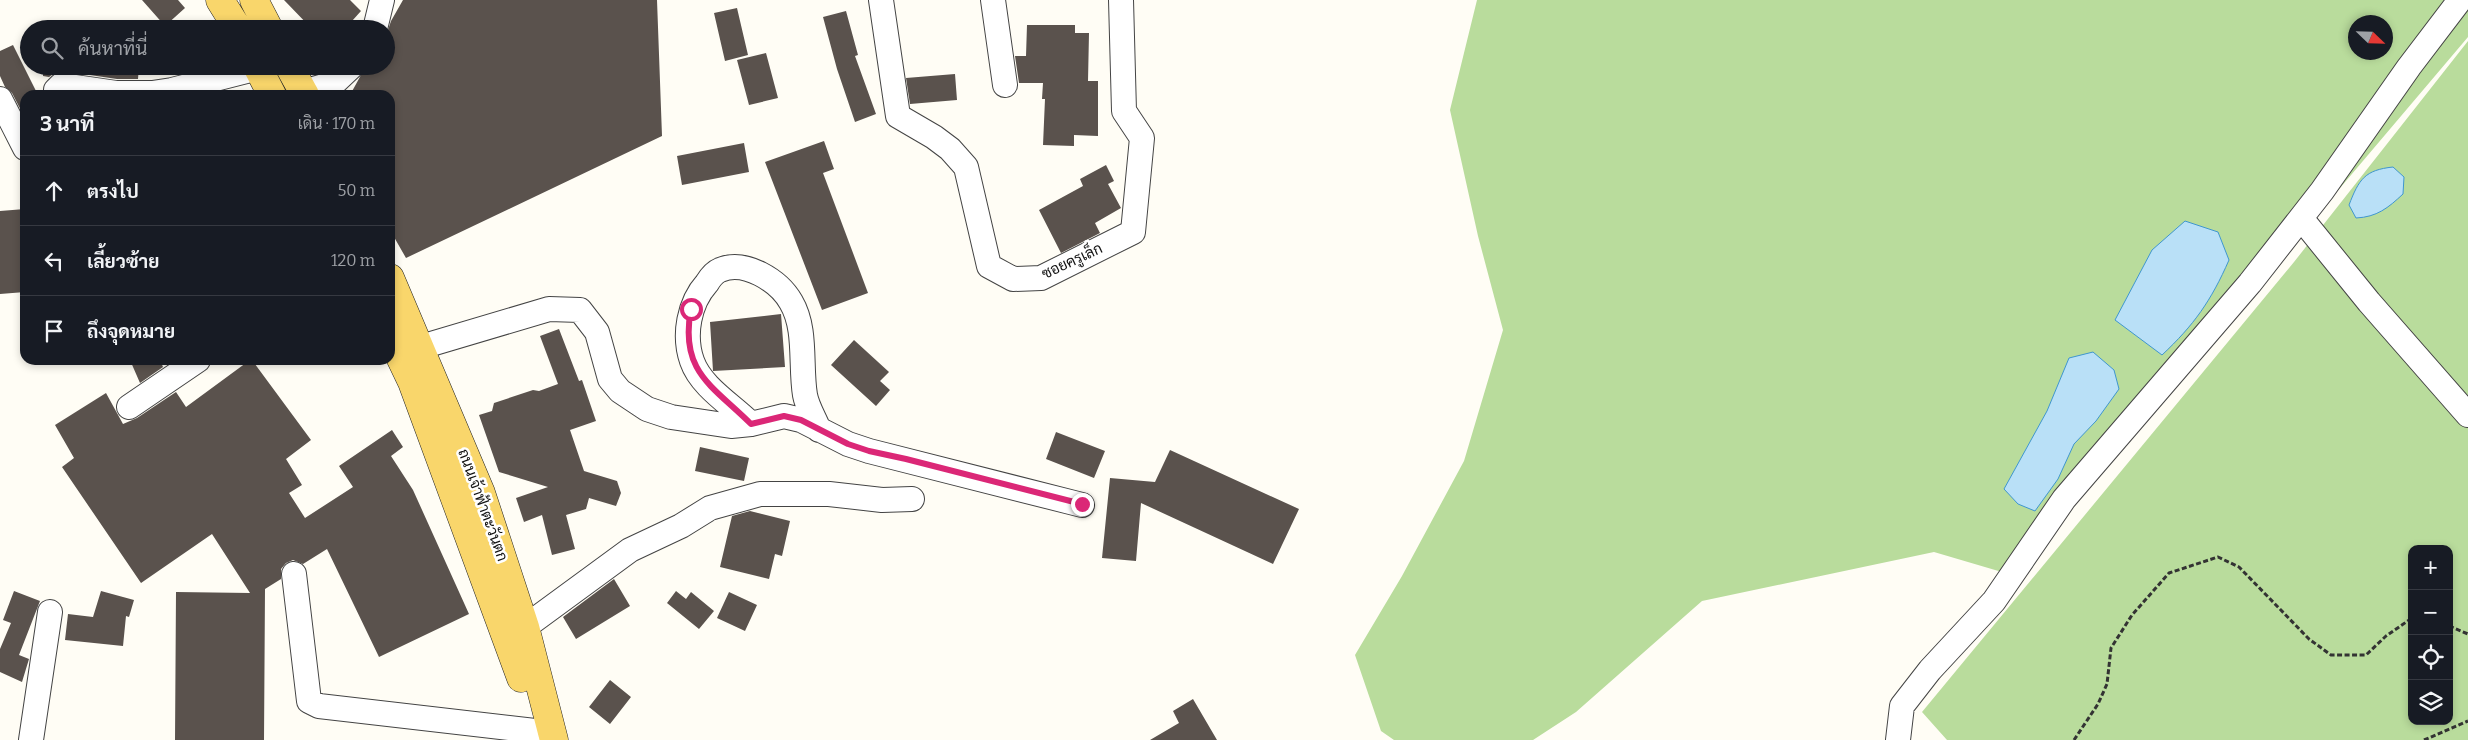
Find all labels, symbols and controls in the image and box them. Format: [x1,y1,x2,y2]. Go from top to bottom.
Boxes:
north arrow [2348,15,2393,60]
search box [20,20,395,75]
icon: search [38,34,66,62]
text: ค้นหาที่นี่ [78,37,147,60]
text: 3 นาที [40,111,94,137]
text: เดิน · 170 m [298,114,375,133]
icon: ahead [40,177,68,205]
text: ตรงไป [87,180,139,203]
text: 50 m [338,181,375,200]
street label: ซอยครูเล็ก [1038,237,1106,284]
icon: left [40,247,68,275]
text: เลี้ยวซ้าย [87,250,159,273]
text: 120 m [331,251,375,270]
route start [680,298,703,321]
icon: arrive [40,317,68,345]
text: ถึงจุดหมาย [87,320,175,343]
street label: ถนนเจ้าฟ้าตะวันตก [454,446,513,564]
route end [1071,493,1094,516]
map controls [2408,545,2453,725]
button: + [2408,545,2453,590]
button: − [2408,590,2453,635]
button: locate [2408,635,2453,680]
button: layers [2408,680,2453,725]

